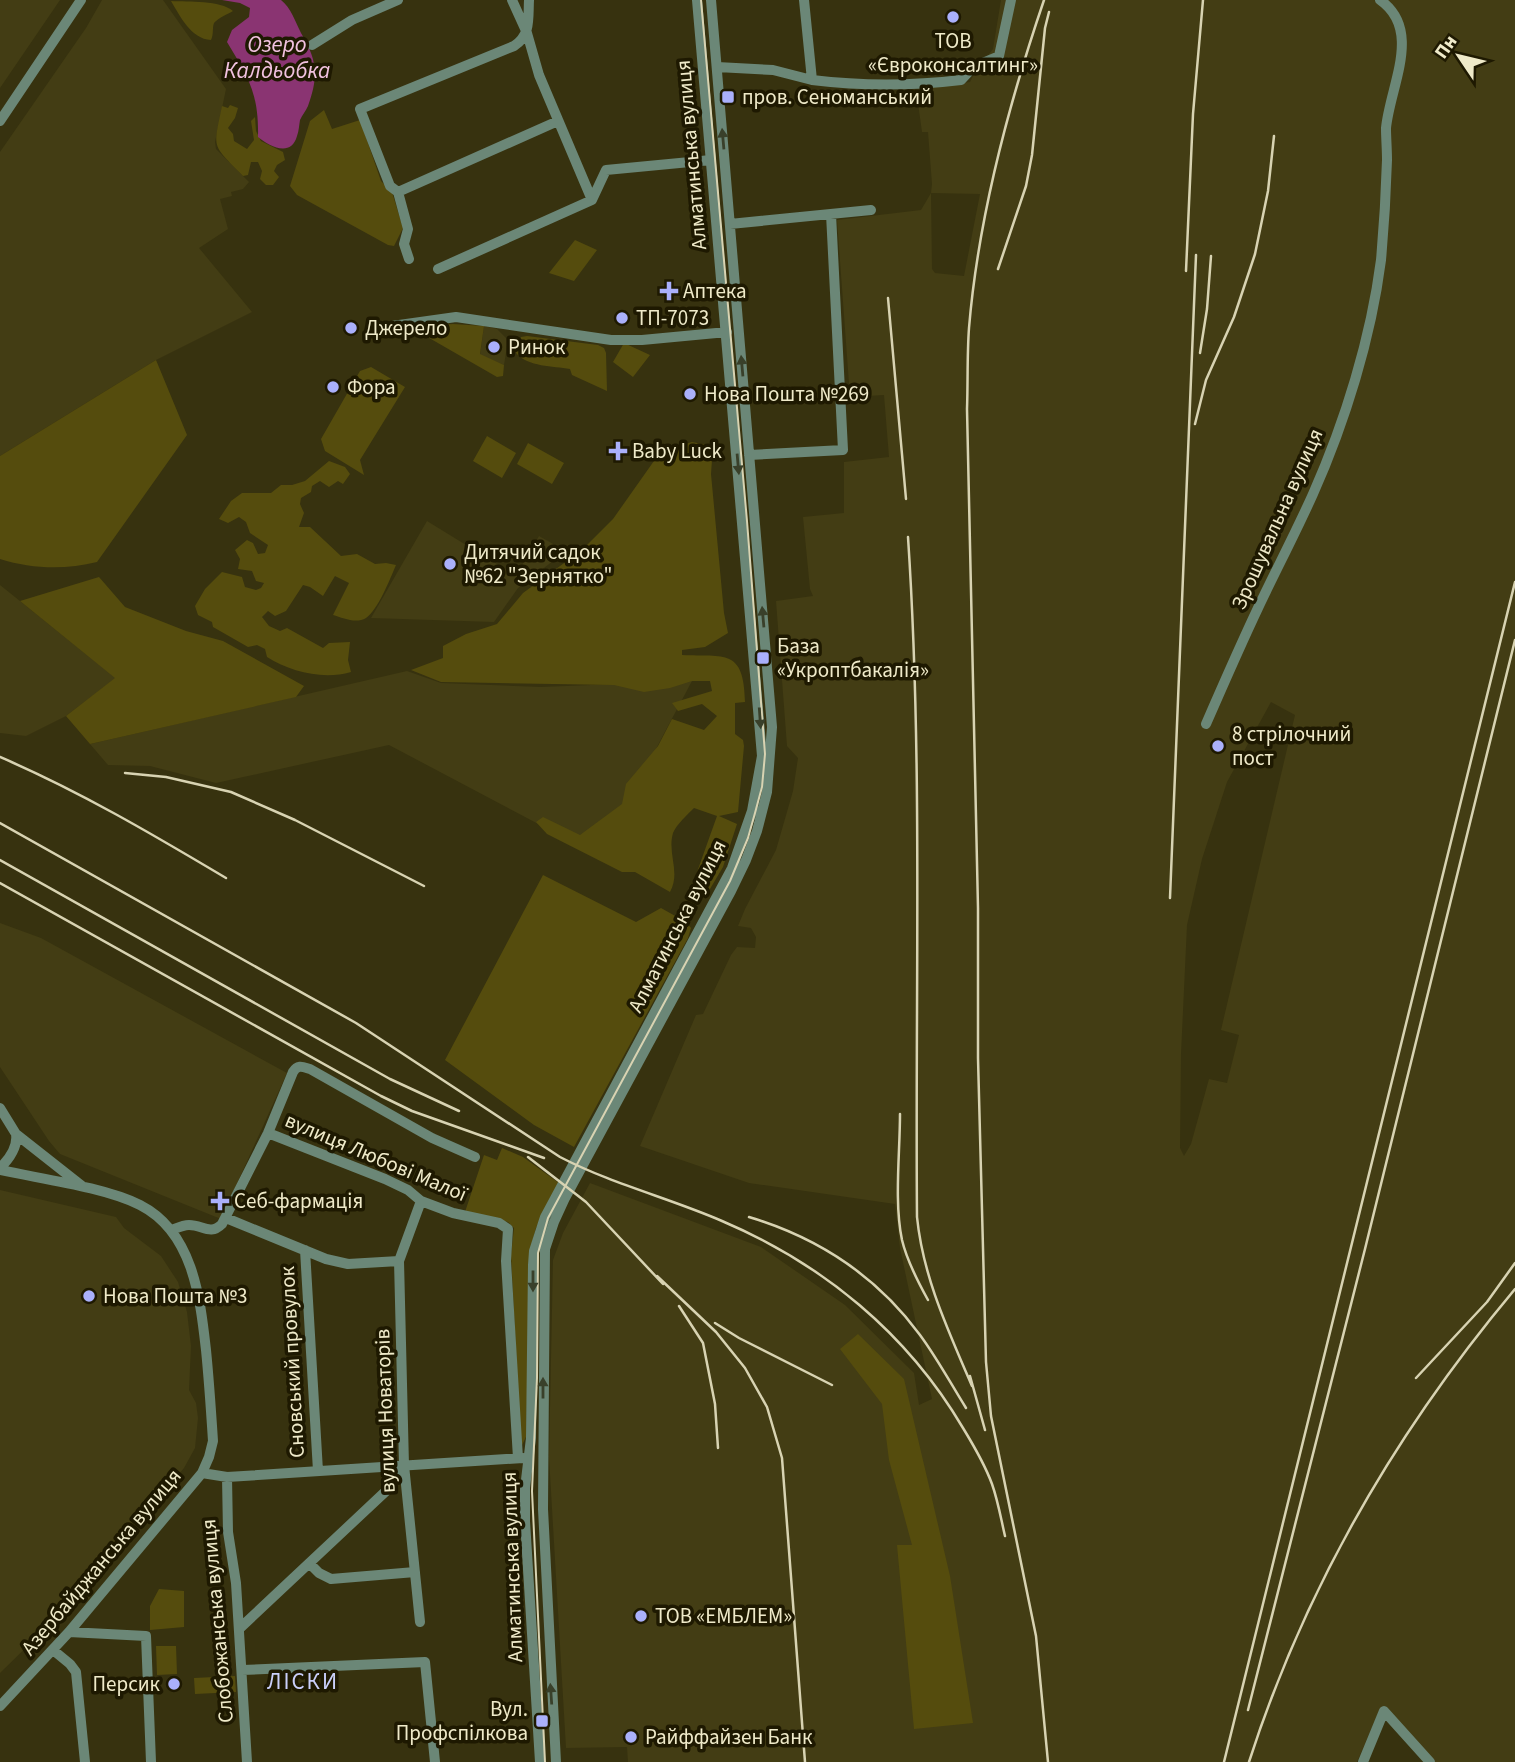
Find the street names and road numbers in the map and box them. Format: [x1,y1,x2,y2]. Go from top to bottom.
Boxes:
street label: Алматинська вулиця [668,59,714,251]
street label: Зрошувальна вулиця [1224,424,1330,614]
street label: Алматинська вулиця [620,834,734,1018]
street label: вулиця Любові Малої [280,1105,472,1209]
street label: Сновський провулок [272,1265,312,1459]
street label: вулиця Новаторів [367,1328,403,1494]
street label: Азербайджанська вулиця [14,1462,188,1662]
street label: Алматинська вулиця [494,1471,530,1663]
street label: Слобожанська вулиця [193,1518,241,1724]

